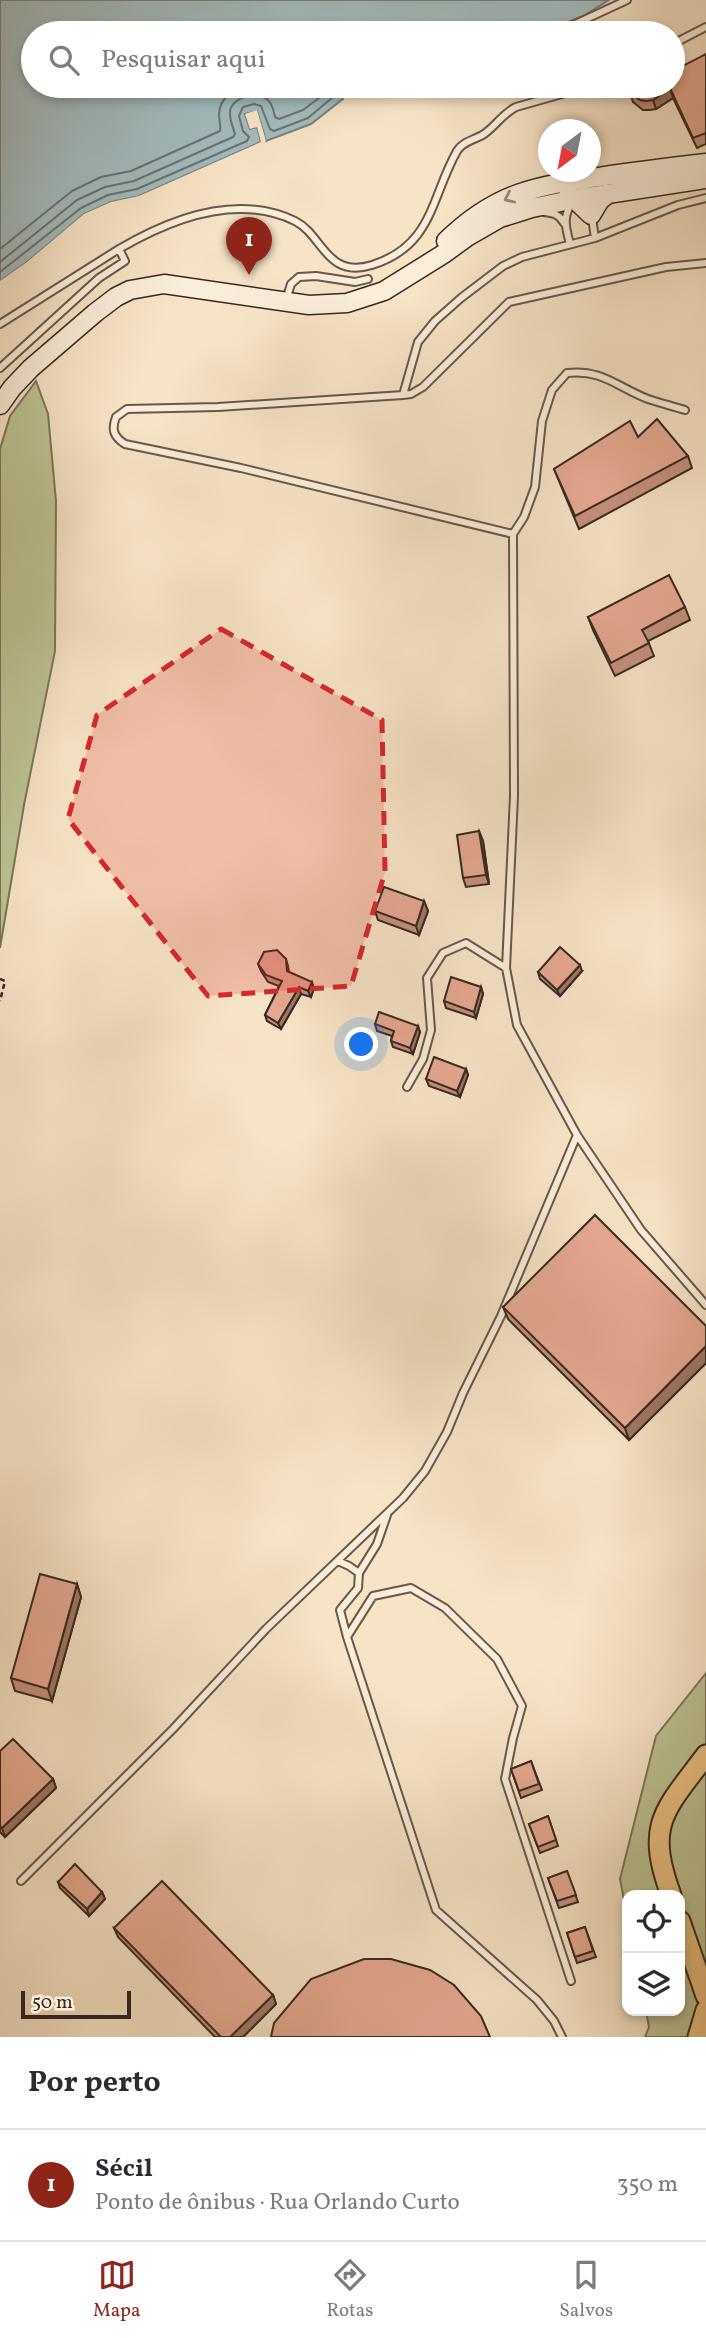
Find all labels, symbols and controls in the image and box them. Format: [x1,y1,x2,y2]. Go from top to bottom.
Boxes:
search box [21,21,685,98]
icon: search [45,41,83,79]
text: Pesquisar aqui [101,42,266,78]
north arrow [538,119,601,182]
one-way arrow [504,190,516,204]
pin: 1 [226,217,272,275]
your location [344,1027,378,1061]
map controls [622,1890,685,2016]
button: locate [622,1890,685,1953]
button: layers [622,1953,685,2016]
scale bar [21,1988,131,2020]
text: 50 m [32,1990,73,2016]
text: Por perto [28,2062,161,2104]
text: Sécil [95,2151,153,2187]
text: 1 [46,2169,56,2201]
text: 350 m [617,2169,678,2201]
text: Ponto de ônibus · Rua Orlando Curto [95,2187,460,2219]
tab: Mapa [93,2256,140,2324]
tab: Rotas [326,2256,373,2324]
tab: Salvos [559,2256,613,2324]

